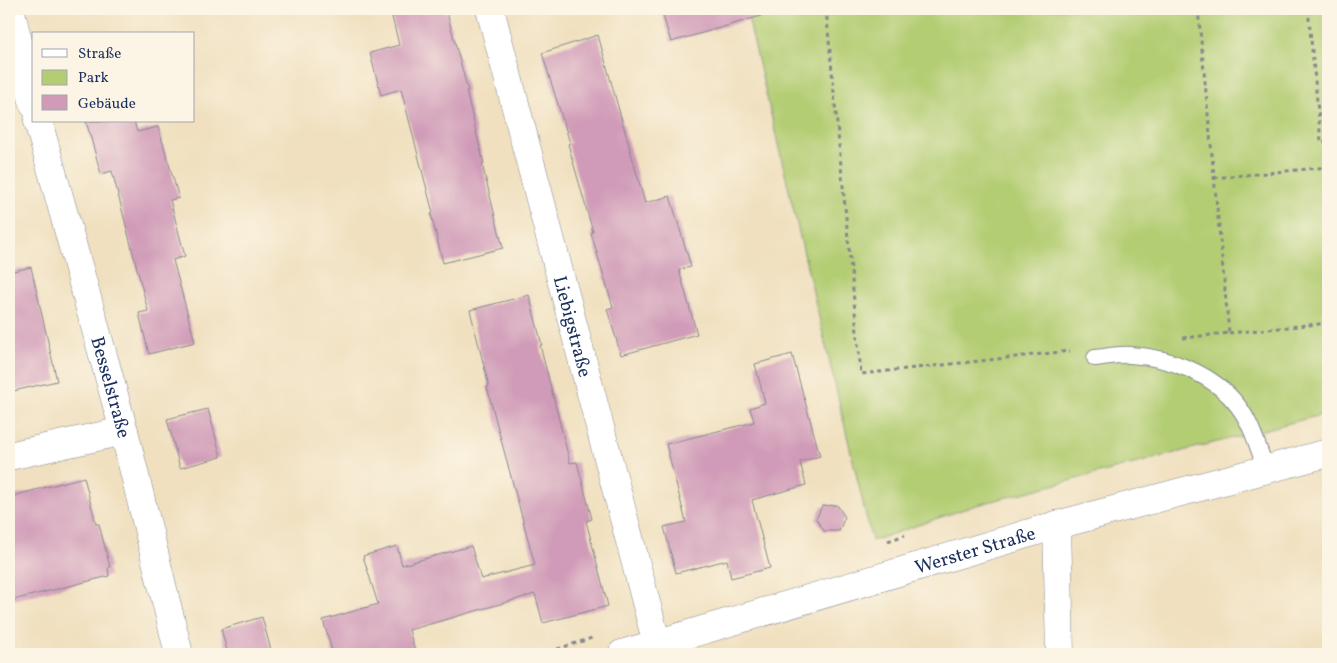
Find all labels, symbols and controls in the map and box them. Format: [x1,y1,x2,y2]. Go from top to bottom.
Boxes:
legend [32,32,195,122]
text: Straße [78,44,121,65]
text: Park [78,68,109,89]
text: Gebäude [78,94,136,115]
street label: Liebigstraße [546,273,597,380]
street label: Besselstraße [83,334,136,441]
street label: Werster Straße [912,521,1039,582]

